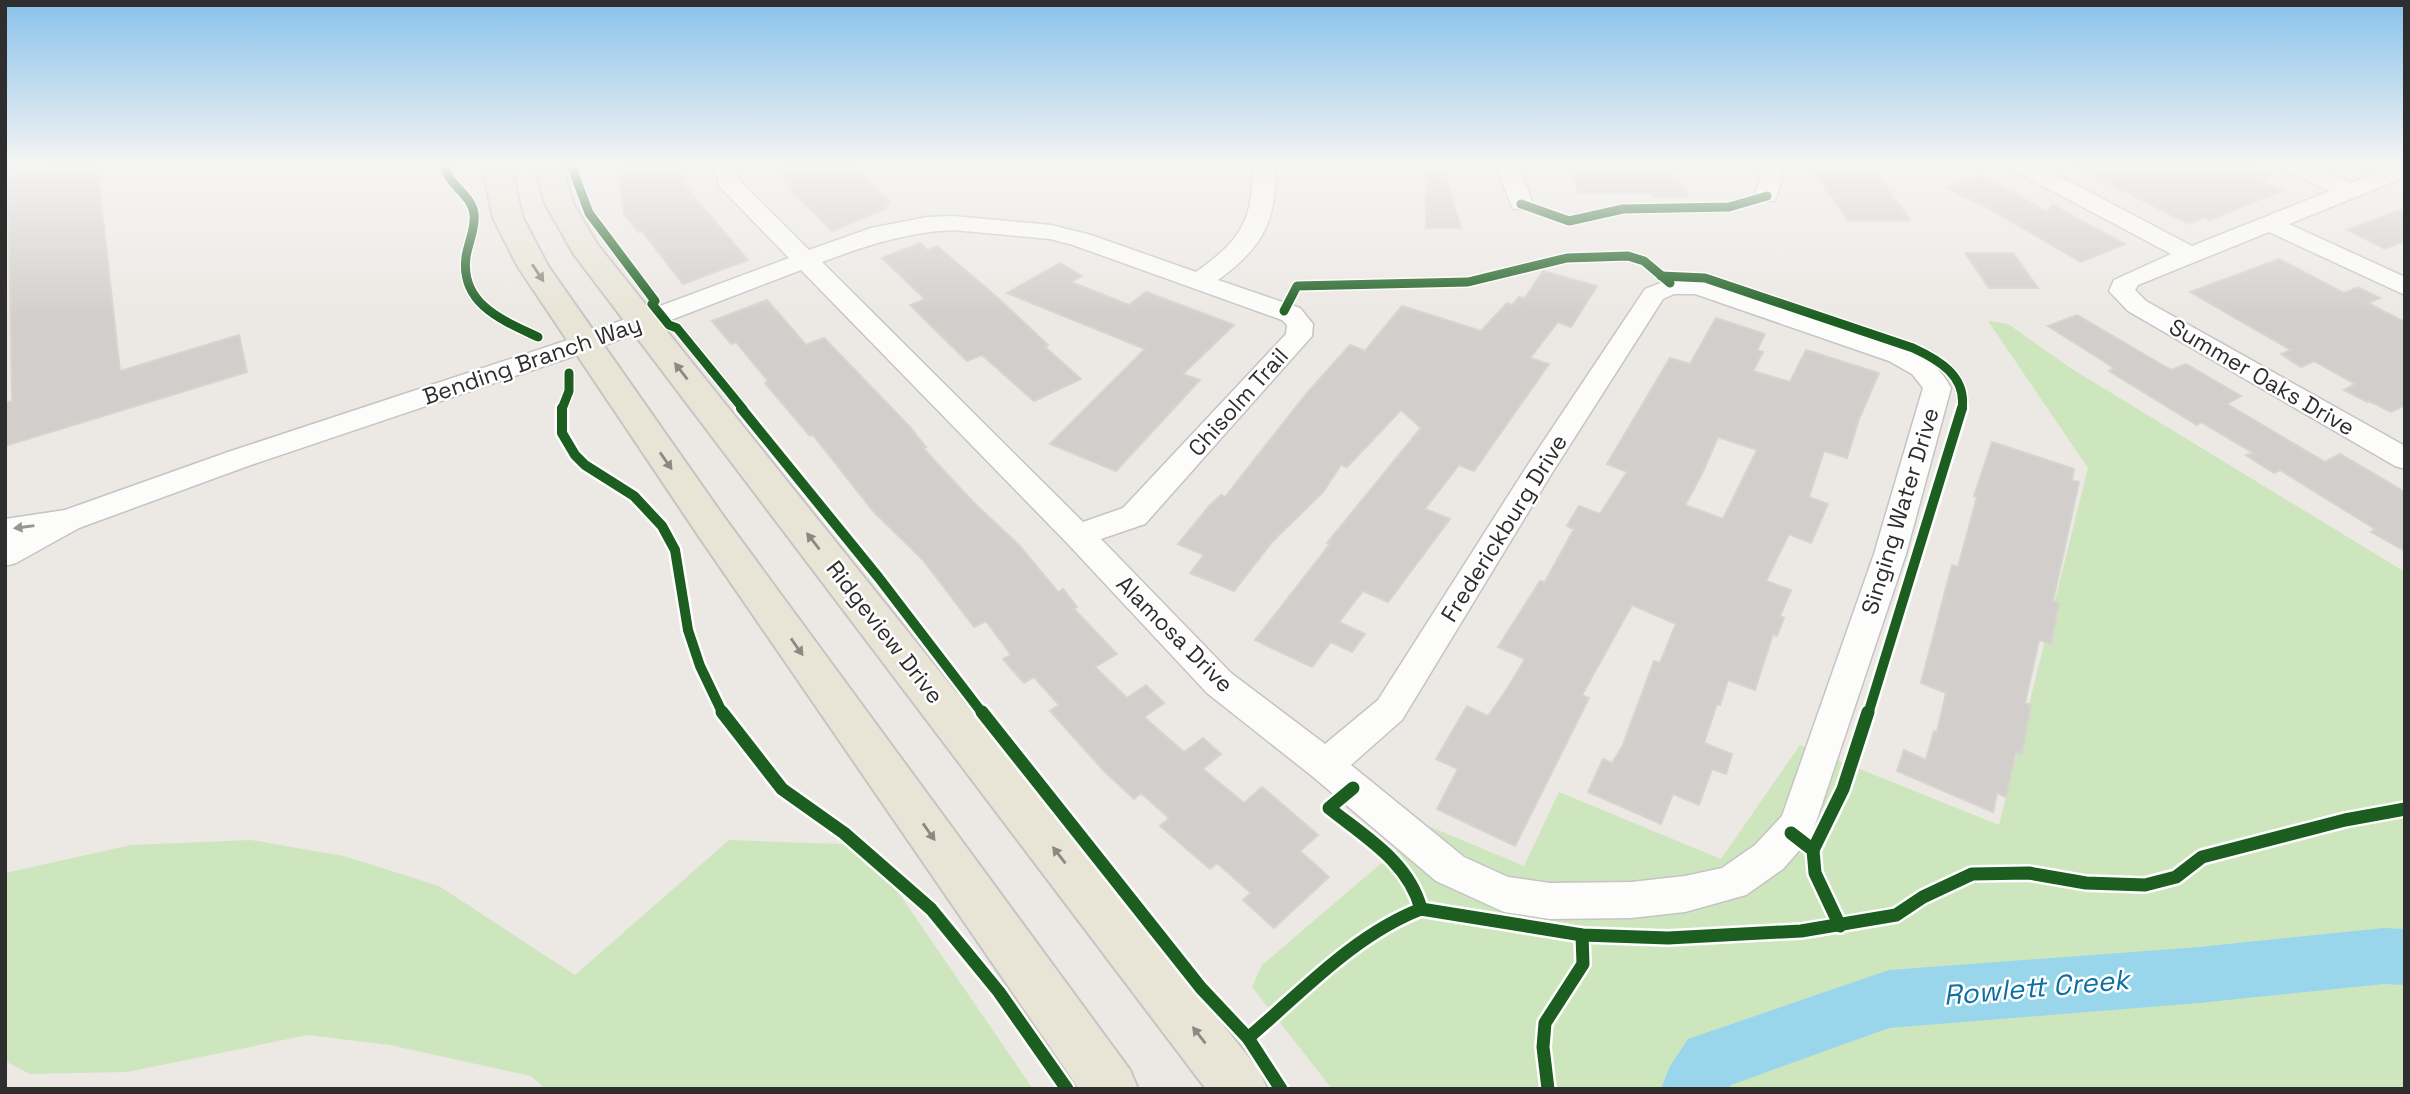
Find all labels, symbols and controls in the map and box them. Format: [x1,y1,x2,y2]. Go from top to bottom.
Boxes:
one-way arrow [531,263,544,283]
street label: Bending Branch Way [419,308,645,412]
street label: Summer Oaks Drive [2164,312,2360,442]
street label: Chisolm Trail [1181,341,1295,463]
one-way arrow [673,363,688,381]
street label: Singing Water Drive [1854,404,1946,618]
street label: Frederickburg Drive [1434,428,1574,628]
one-way arrow [659,452,673,470]
one-way arrow [13,522,35,533]
one-way arrow [806,532,821,550]
street label: Ridgeview Drive [820,554,950,710]
street label: Alamosa Drive [1110,569,1240,699]
one-way arrow [790,638,804,656]
one-way arrow [922,823,936,841]
one-way arrow [1053,846,1067,864]
water label: Rowlett Creek [1942,961,2133,1013]
one-way arrow [1191,1026,1206,1044]

